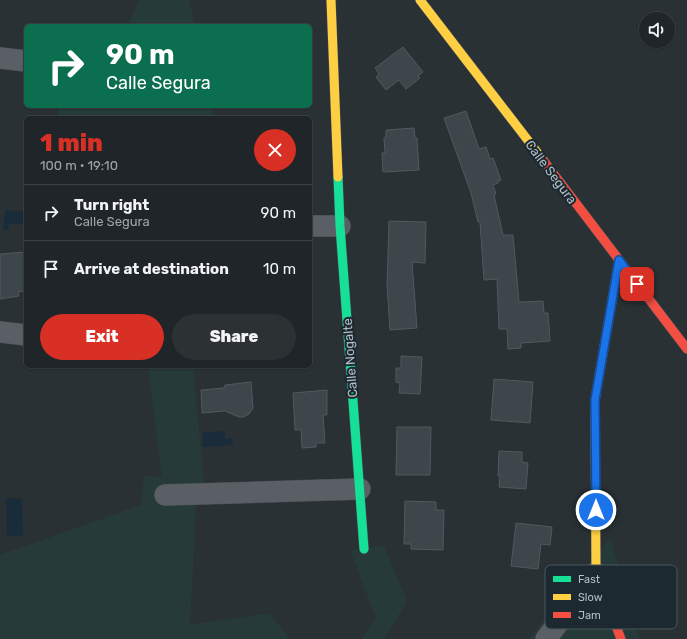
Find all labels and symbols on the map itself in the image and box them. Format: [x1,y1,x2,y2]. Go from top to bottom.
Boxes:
street label: Calle Segura [521,137,580,207]
pin [620,267,654,301]
street label: Calle Nogalte [340,318,361,398]
position arrow [575,489,617,531]
legend [545,565,677,629]
text: Fast [578,573,601,586]
text: Slow [578,591,603,604]
text: Jam [578,609,601,622]

